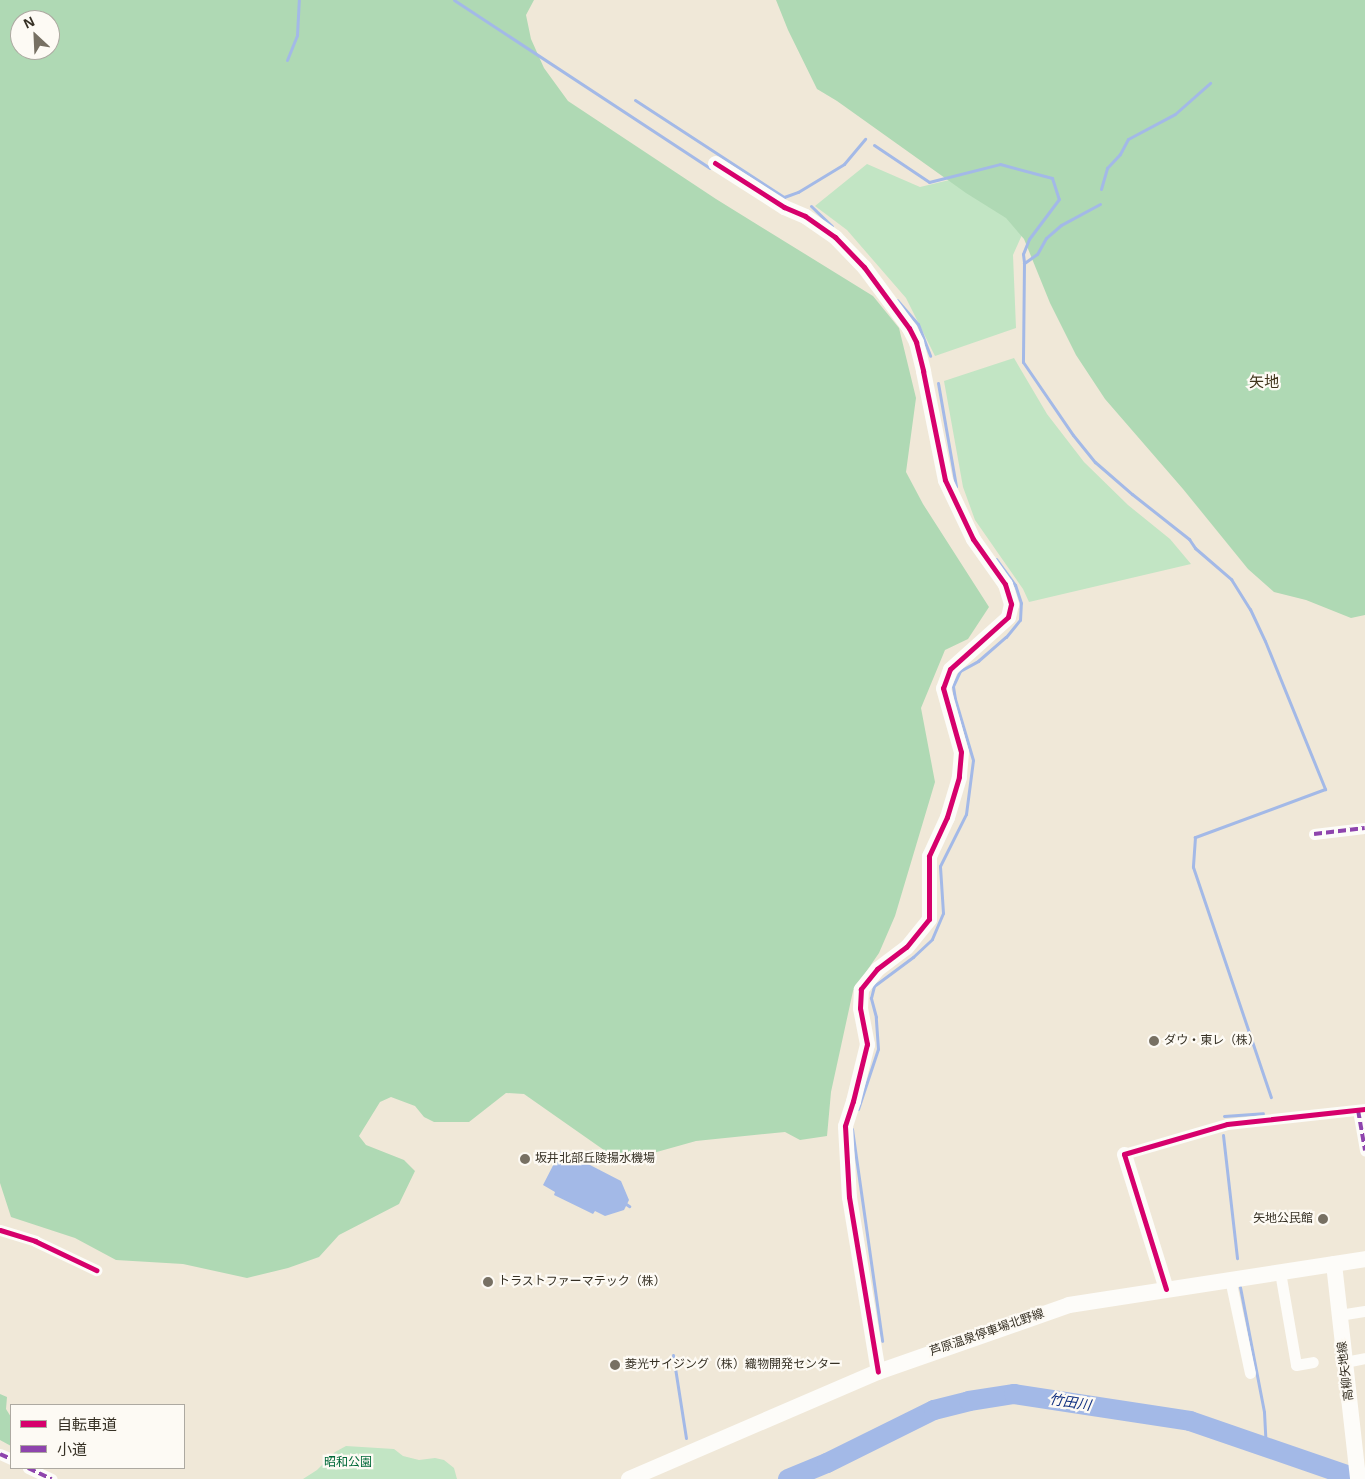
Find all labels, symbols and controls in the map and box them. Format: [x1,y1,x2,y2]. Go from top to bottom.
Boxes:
north arrow [10,10,60,60]
text: N [21,13,37,32]
district label: 矢地 [1249,373,1279,391]
place label: ダウ・東レ（株） [1164,1034,1260,1048]
marker: ダウ・東レ（株） [1148,1035,1160,1047]
place label: 坂井北部丘陵揚水機場 [535,1152,655,1166]
marker: 坂井北部丘陵揚水機場 [519,1153,531,1165]
place label: 矢地公民館 [1253,1212,1313,1226]
marker: 矢地公民館 [1317,1213,1329,1225]
place label: トラストファーマテック（株） [498,1275,666,1289]
marker: トラストファーマテック（株） [482,1276,494,1288]
street label: 芦原温泉停車場北野線 [928,1307,1046,1359]
street label: 高柳矢地線 [1335,1340,1357,1402]
place label: 菱光サイジング（株）織物開発センター [625,1358,841,1372]
marker: 菱光サイジング（株）織物開発センター [609,1359,621,1371]
water label: 竹田川 [1048,1390,1092,1414]
legend [10,1404,185,1469]
text: 自転車道 [57,1416,117,1433]
text: 小道 [57,1441,87,1458]
park label: 昭和公園 [324,1456,372,1470]

